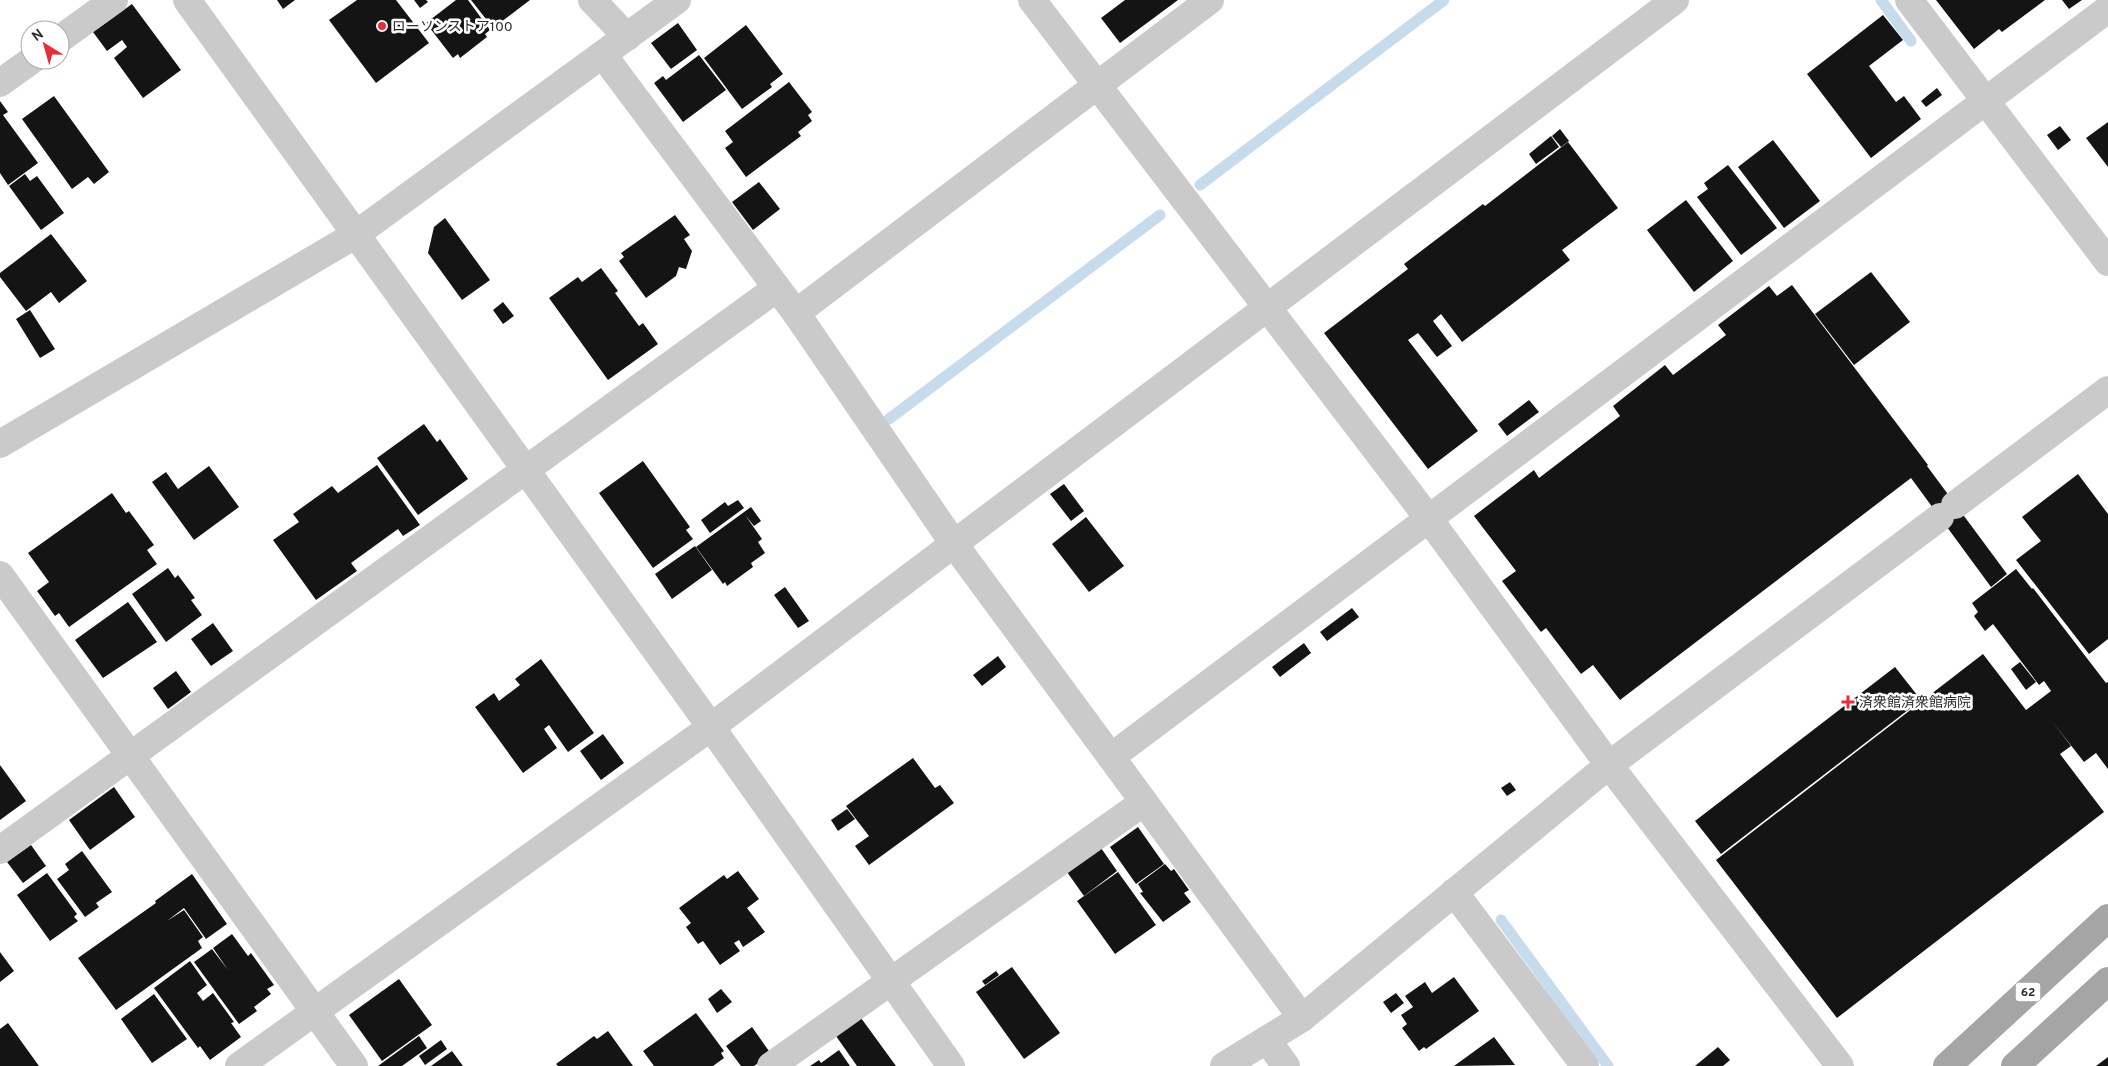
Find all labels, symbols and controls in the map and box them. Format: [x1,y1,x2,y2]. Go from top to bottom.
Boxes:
place label: ローソンストア100 [392,19,513,36]
north arrow [20,20,70,70]
marker: ローソンストア100 [376,20,388,32]
text: N [29,26,47,46]
marker: 済衆館済衆館病院 [1841,695,1855,709]
place label: 済衆館済衆館病院 [1859,695,1971,712]
road number: 62 [2016,982,2040,1002]

